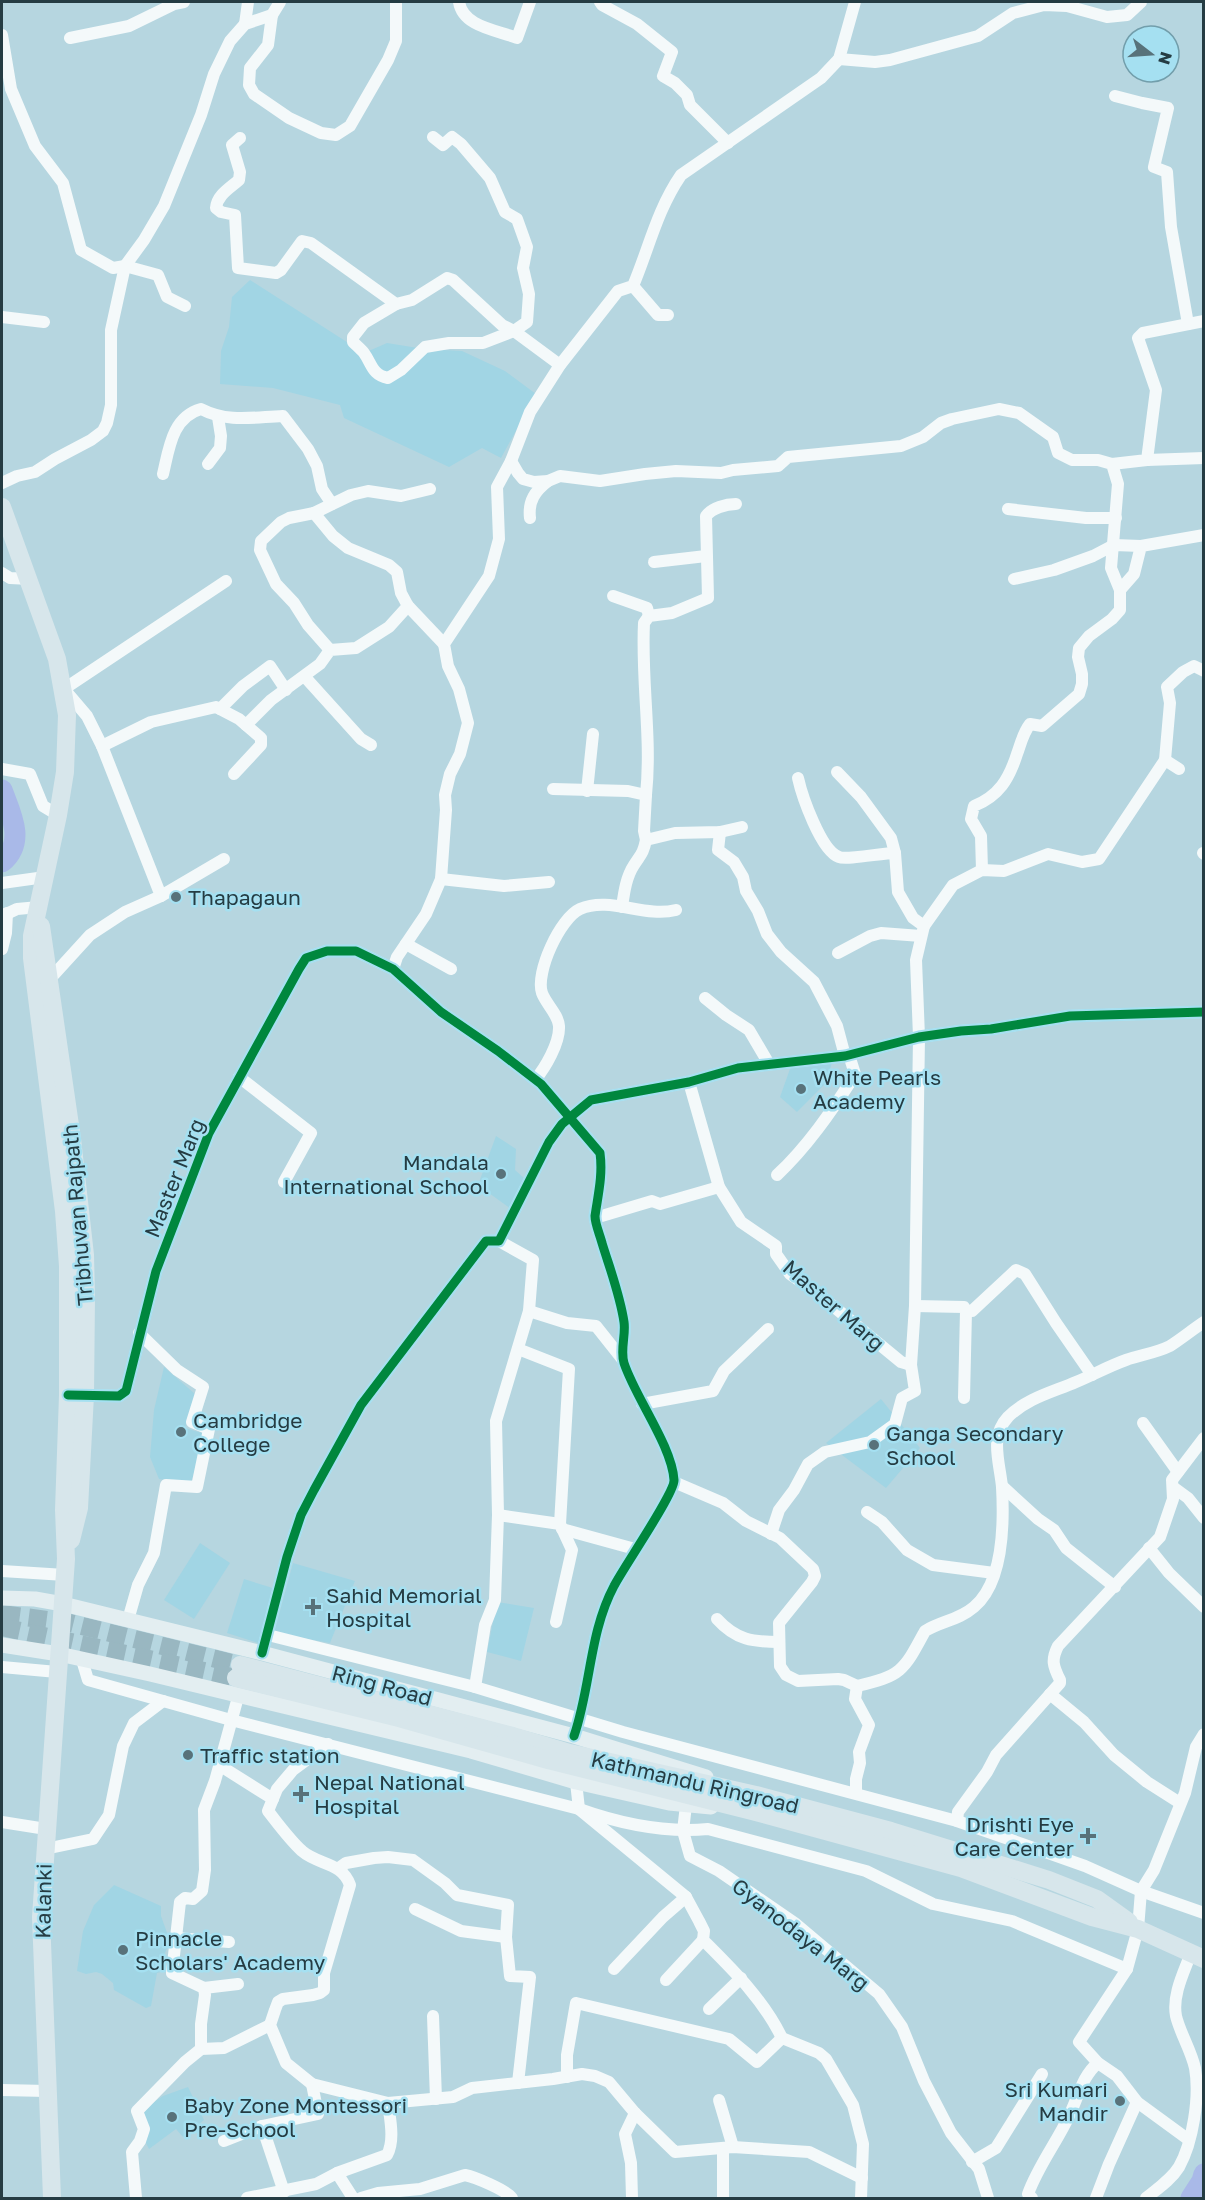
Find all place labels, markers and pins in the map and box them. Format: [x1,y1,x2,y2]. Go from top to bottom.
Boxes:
place label: Thapagaun [188,884,301,910]
marker: Thapagaun [169,890,183,904]
place label: White Pearls Academy [813,1064,941,1114]
marker: White Pearls Academy [794,1082,808,1096]
place label: Mandala International School [283,1149,489,1199]
marker: Mandala International School [494,1167,508,1181]
place label: Cambridge College [193,1407,302,1457]
place label: Ganga Secondary School [886,1420,1064,1470]
marker: Cambridge College [174,1425,188,1439]
marker: Ganga Secondary School [867,1438,881,1452]
place label: Sahid Memorial Hospital [326,1582,482,1632]
marker: Sahid Memorial Hospital [304,1598,322,1616]
place label: Traffic station [200,1742,340,1768]
marker: Traffic station [181,1748,195,1762]
place label: Nepal National Hospital [314,1769,465,1819]
marker: Nepal National Hospital [292,1785,310,1803]
place label: Drishti Eye Care Center [955,1811,1074,1861]
marker: Drishti Eye Care Center [1079,1827,1097,1845]
place label: Pinnacle Scholars' Academy [135,1925,326,1975]
marker: Pinnacle Scholars' Academy [116,1943,130,1957]
place label: Sri Kumari Mandir [1004,2076,1108,2126]
place label: Baby Zone Montessori Pre-School [184,2092,407,2142]
marker: Sri Kumari Mandir [1113,2094,1127,2108]
marker: Baby Zone Montessori Pre-School [165,2110,179,2124]

